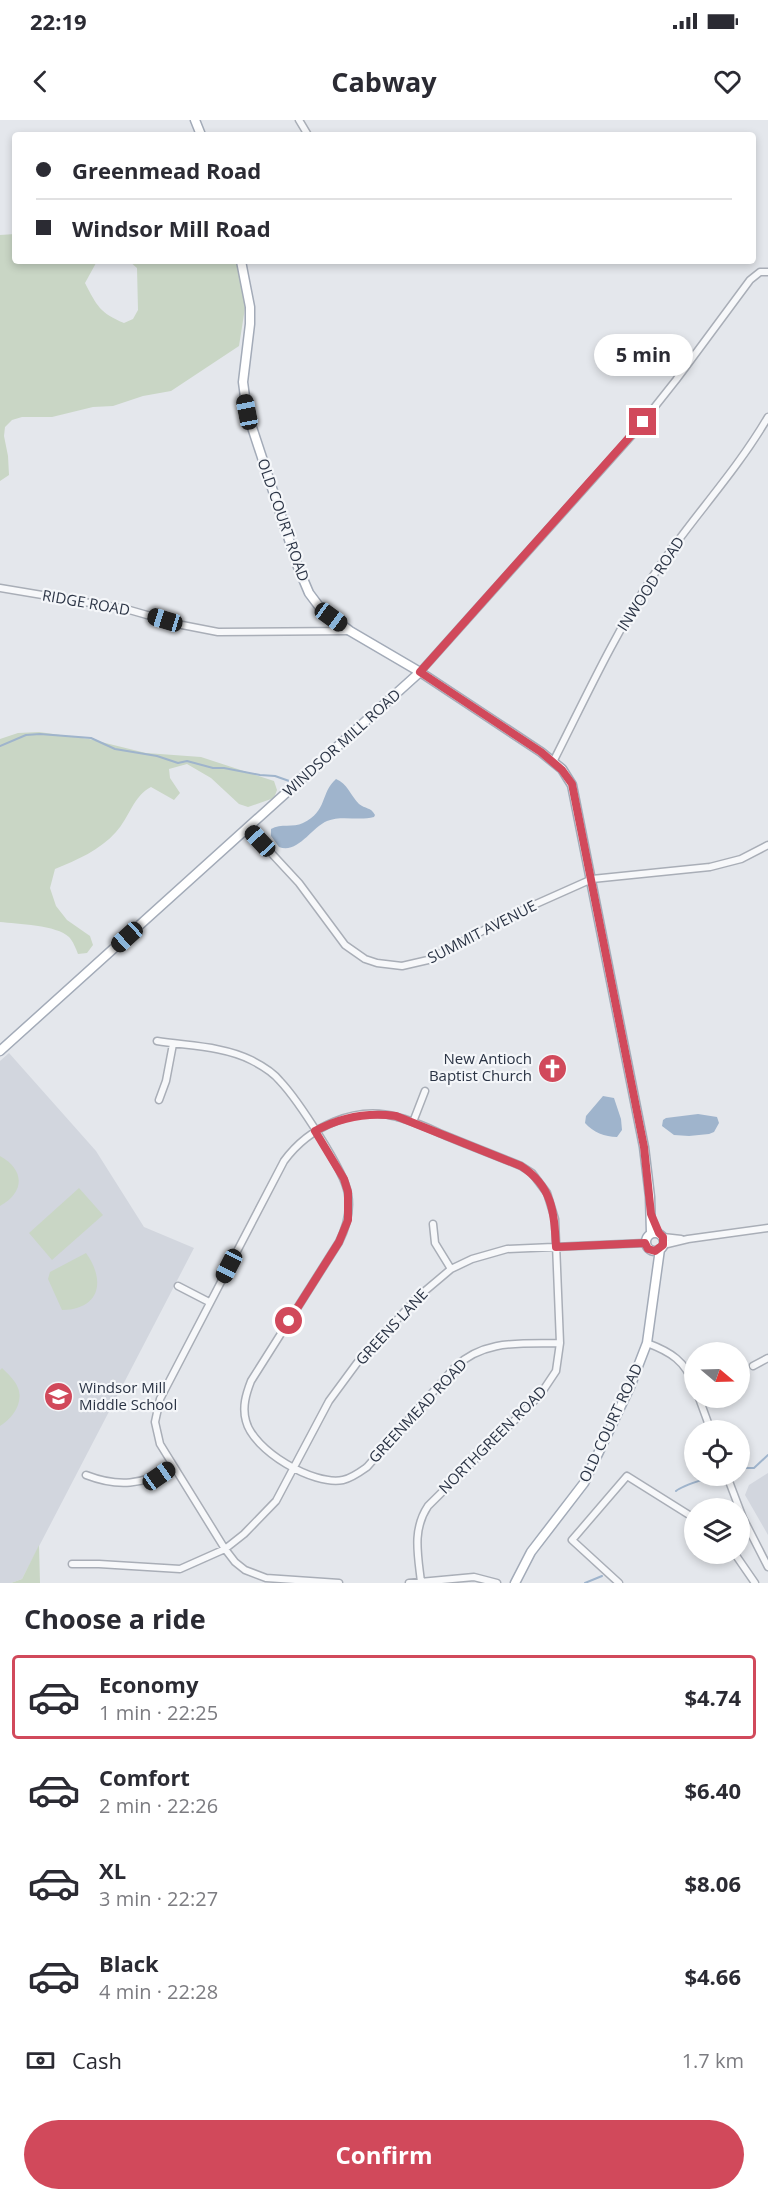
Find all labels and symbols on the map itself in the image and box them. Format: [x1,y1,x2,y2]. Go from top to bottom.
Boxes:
callout: 5 min [594,335,692,377]
car [235,393,259,431]
route end [629,408,656,435]
street label: OLD COURT ROAD [253,455,314,584]
street label: INWOOD ROAD [612,532,688,635]
street label: RIDGE ROAD [41,584,132,620]
car [311,599,351,635]
car [145,606,185,634]
street label: WINDSOR MILL ROAD [278,684,404,800]
car [241,822,279,860]
street label: SUMMIT AVENUE [424,895,539,967]
car [108,918,146,956]
place label: New Antioch Baptist Church [429,1048,532,1085]
church icon: New Antioch Baptist Church [537,1052,569,1084]
car [213,1246,245,1286]
street label: GREENS LANE [351,1284,432,1369]
route start [275,1307,302,1334]
north arrow [684,1342,750,1408]
street label: GREENMEAD ROAD [364,1354,471,1467]
street label: OLD COURT ROAD [574,1360,646,1485]
place label: Windsor Mill Middle School [79,1377,177,1414]
school or university icon: Windsor Mill Middle School [42,1381,74,1413]
street label: NORTHGREEN ROAD [434,1381,551,1498]
car [139,1458,179,1494]

